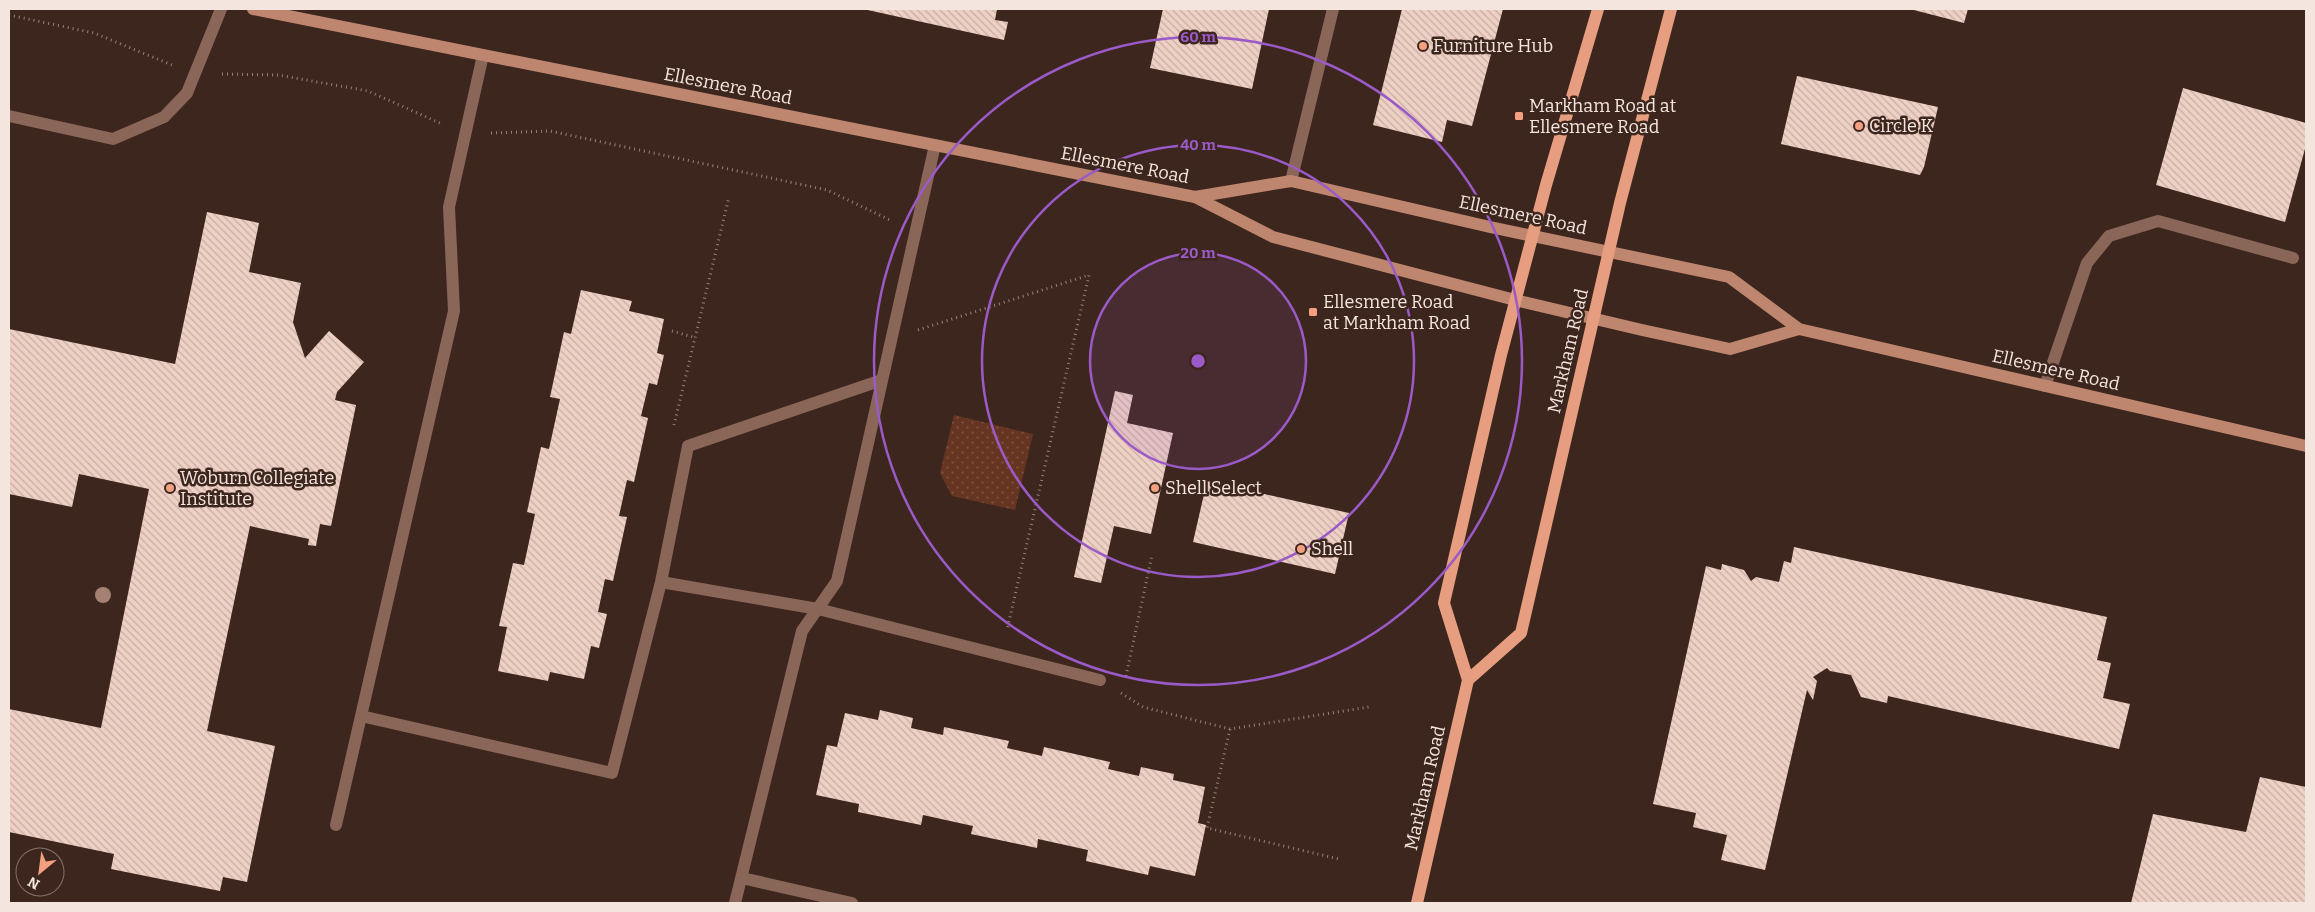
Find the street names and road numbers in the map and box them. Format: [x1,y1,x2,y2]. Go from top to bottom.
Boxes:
street label: Ellesmere Road [662,63,794,109]
street label: Ellesmere Road [1059,142,1191,188]
street label: Ellesmere Road [1457,191,1589,239]
street label: Markham Road [1543,286,1593,415]
street label: Ellesmere Road [1990,345,2122,395]
street label: Markham Road [1400,723,1450,852]

